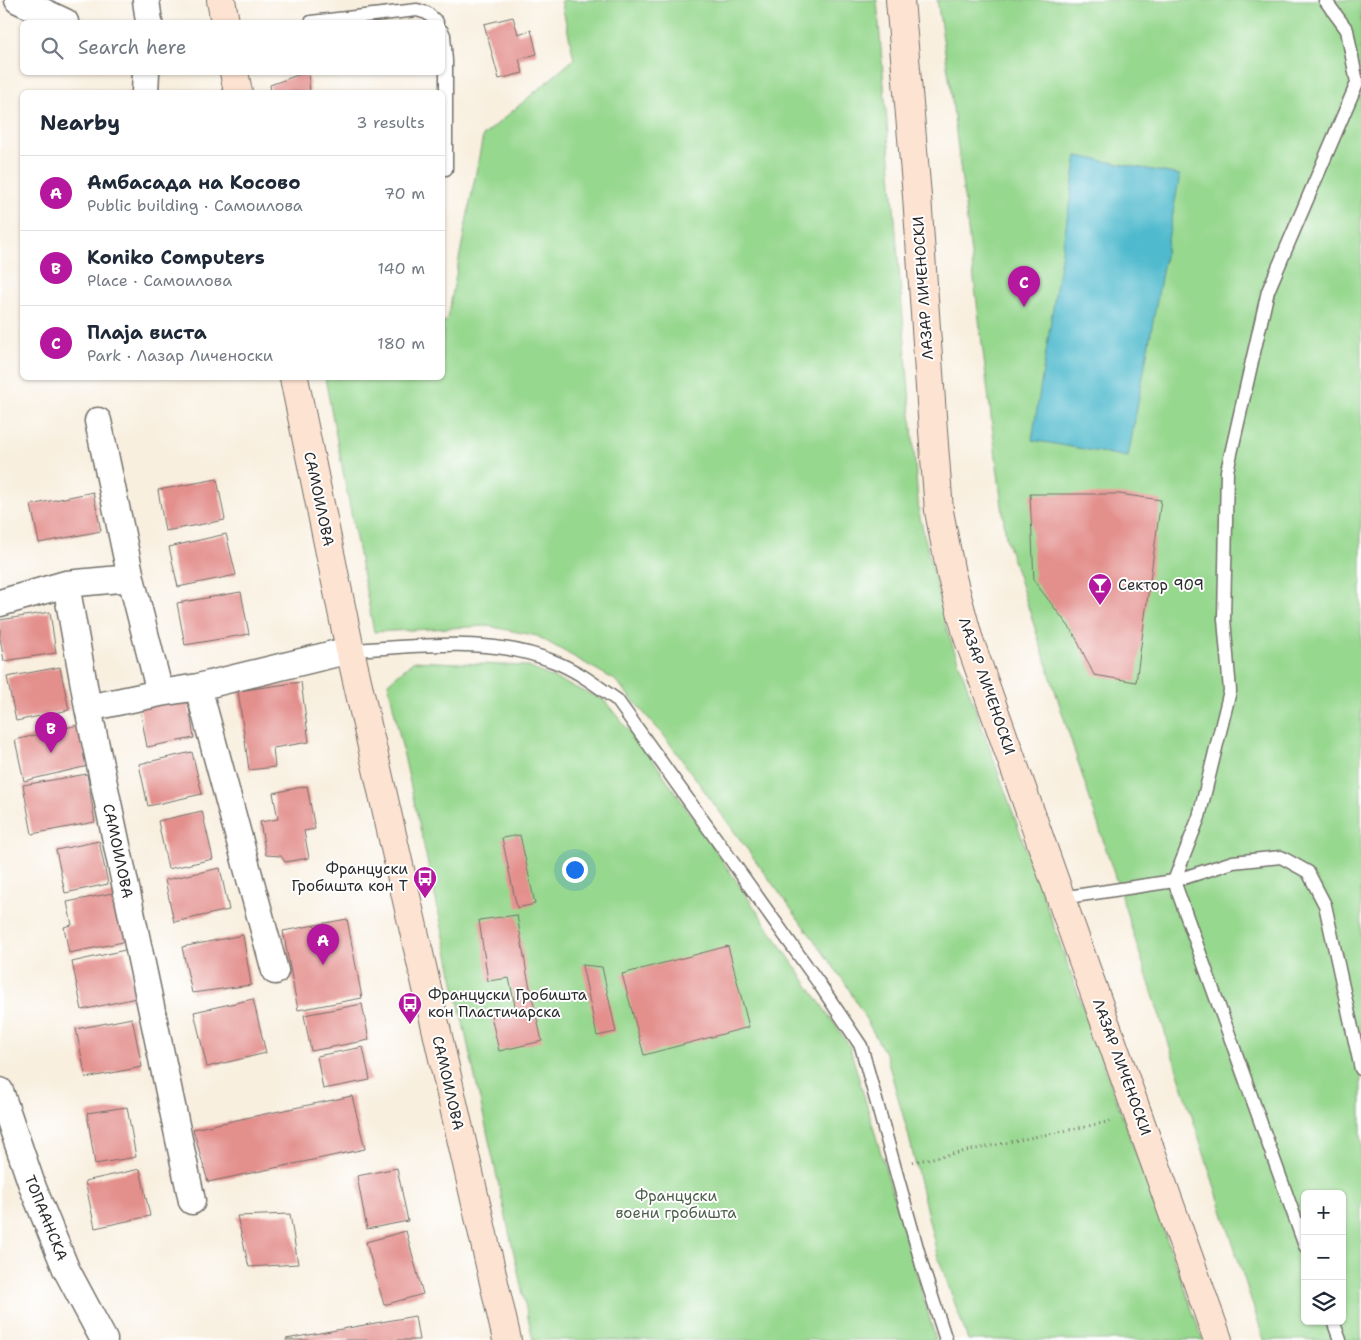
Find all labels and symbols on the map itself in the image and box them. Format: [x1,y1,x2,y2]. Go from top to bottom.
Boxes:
street label: ЛАЗАР ЛИЧЕНОСКИ [908,215,938,361]
pin: C [1008,266,1040,307]
street label: САМОИЛОВА [299,450,339,548]
bar icon: Сектор 909 [1087,572,1113,606]
place label: Сектор 909 [1118,575,1204,595]
street label: ЛАЗАР ЛИЧЕНОСКИ [954,615,1020,757]
pin: B [35,712,67,753]
street label: САМОИЛОВА [98,802,138,900]
your location [562,857,588,883]
place label: Француски Гробишта кон Т [291,859,408,896]
bus stop icon: Француски Гробишта кон Т [412,865,438,899]
pin: A [307,924,339,965]
place label: Француски Гробишта кон Пластичарска [428,985,588,1022]
bus stop icon: Француски Гробишта кон Пластичарска [397,991,423,1025]
street label: ЛАЗАР ЛИЧЕНОСКИ [1088,996,1156,1138]
street label: САМОИЛОВА [427,1034,469,1132]
street label: ТОПААНСКА [20,1172,72,1264]
park label: Француски воени гробишта [615,1186,737,1223]

